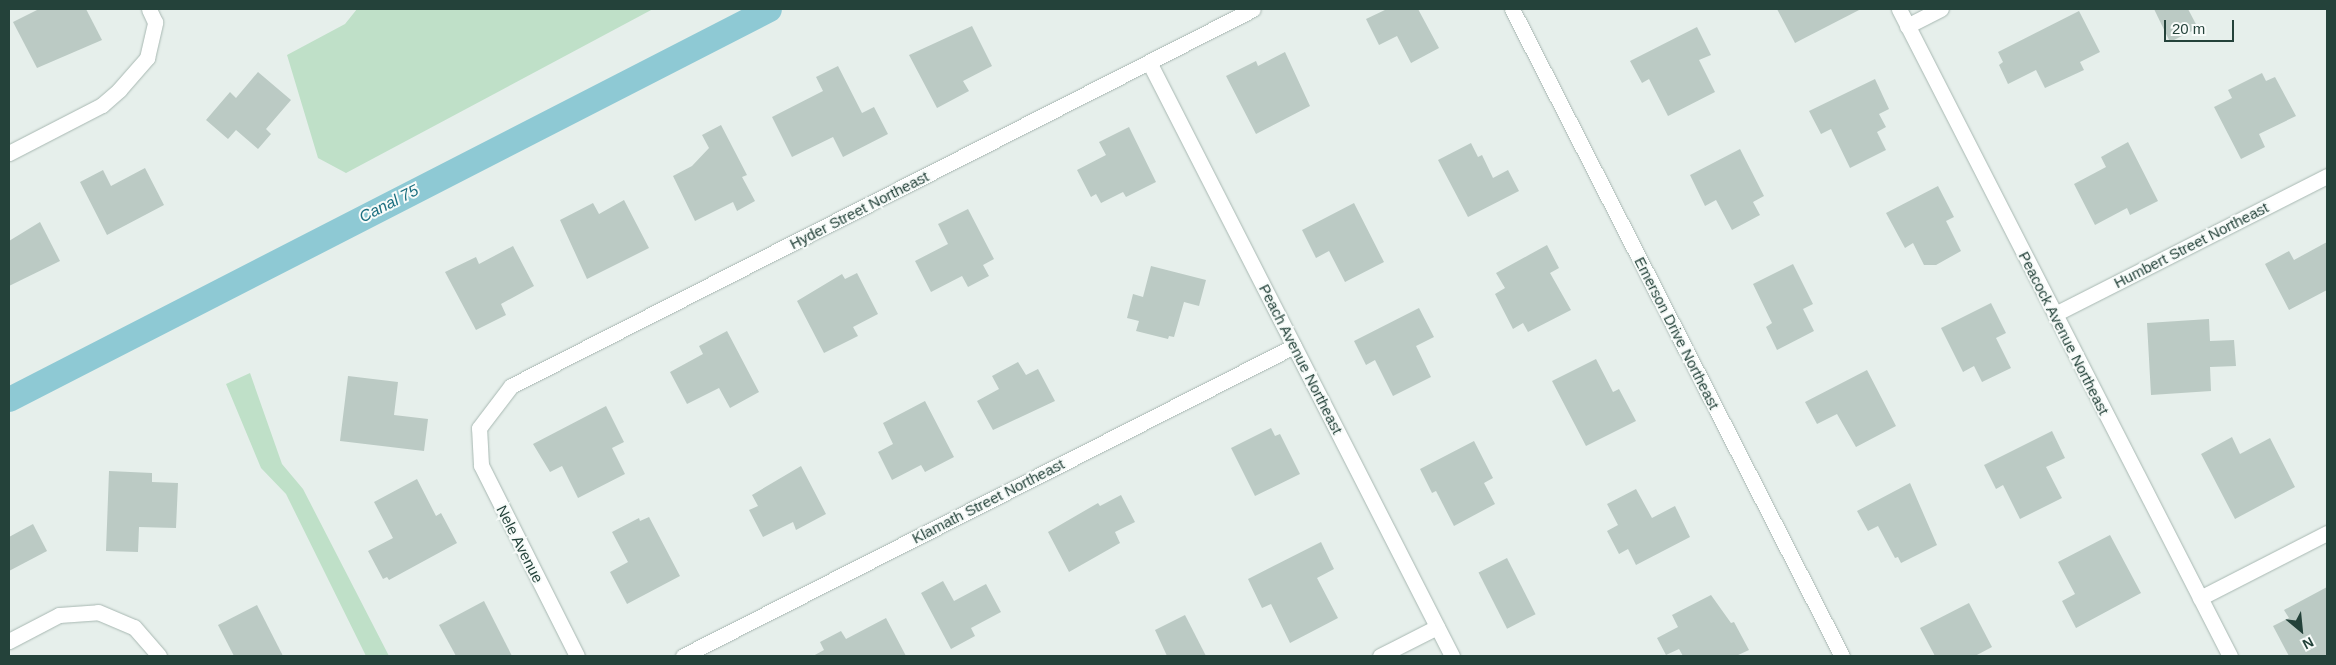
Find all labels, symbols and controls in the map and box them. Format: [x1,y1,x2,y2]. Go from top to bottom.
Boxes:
scale bar [2166,10,2236,42]
text: 20 m [2172,20,2205,37]
street label: Hyder Street Northeast [787,167,931,253]
water label: Canal 75 [356,181,422,227]
street label: Humbert Street Northeast [2111,198,2271,292]
street label: Peacock Avenue Northeast [2015,248,2113,418]
street label: Emerson Drive Northeast [1631,254,1723,412]
street label: Peach Avenue Northeast [1255,281,1347,437]
street label: Klamath Street Northeast [909,455,1067,547]
street label: Nele Avenue [493,502,547,586]
north arrow [2276,605,2326,655]
text: N [2300,634,2316,653]

